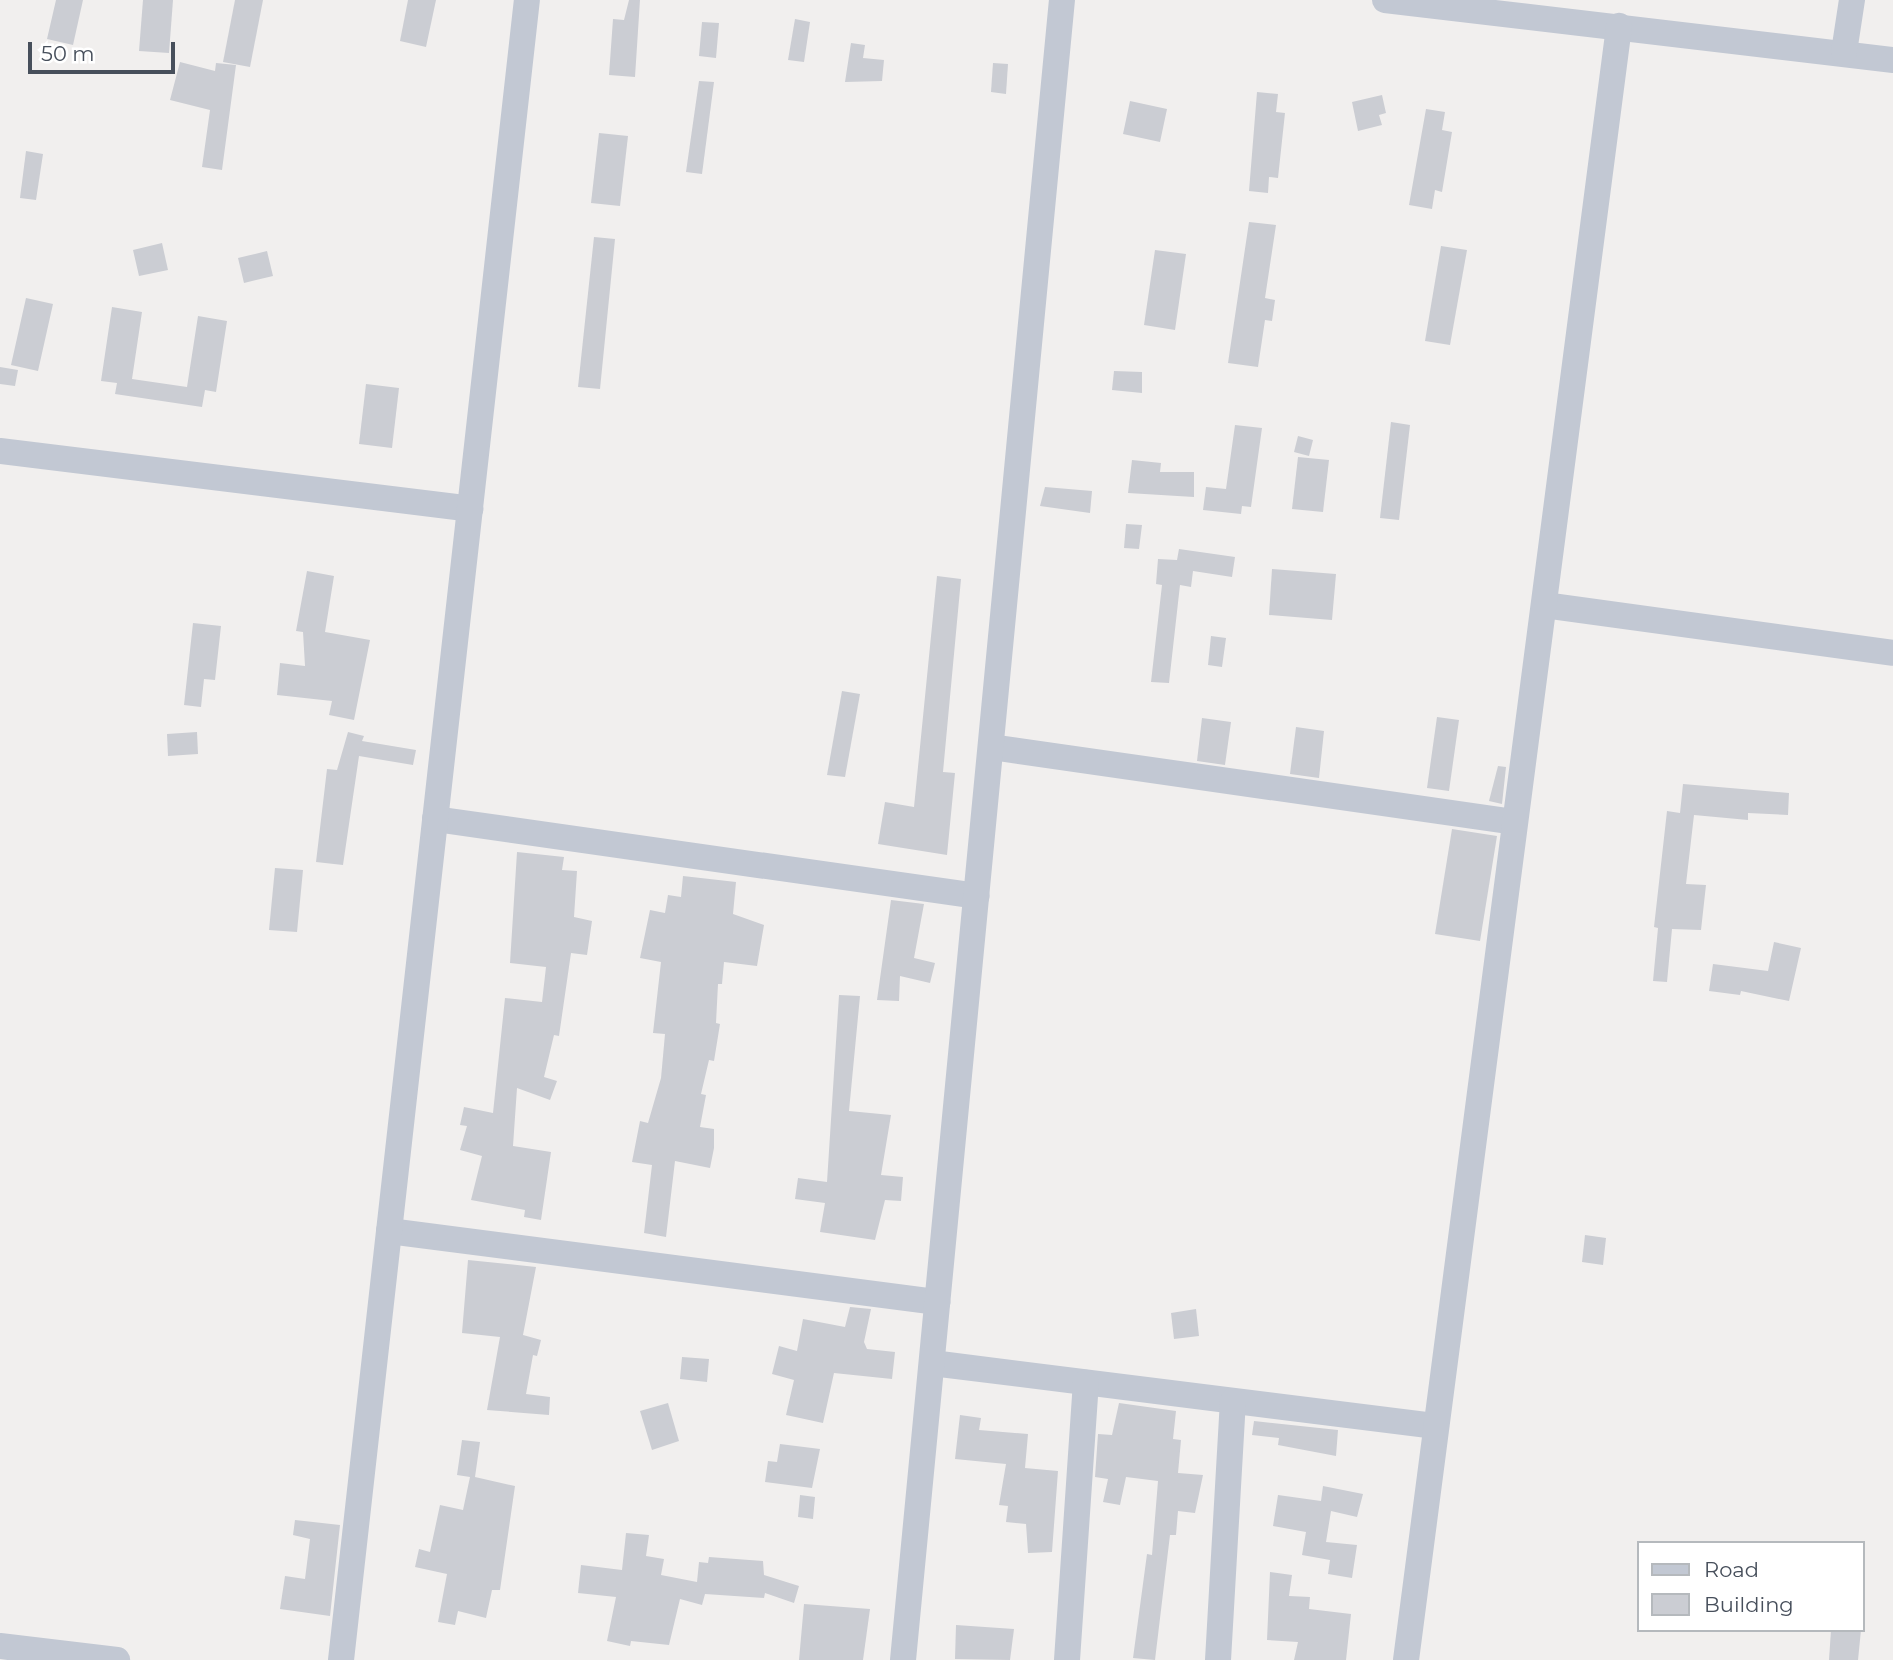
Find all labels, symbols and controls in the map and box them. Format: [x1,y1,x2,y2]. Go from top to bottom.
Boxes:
scale bar [32,28,178,72]
text: 50 m [41,41,95,66]
legend [1638,1541,1865,1632]
text: Road [1704,1557,1759,1582]
text: Building [1704,1592,1794,1617]

